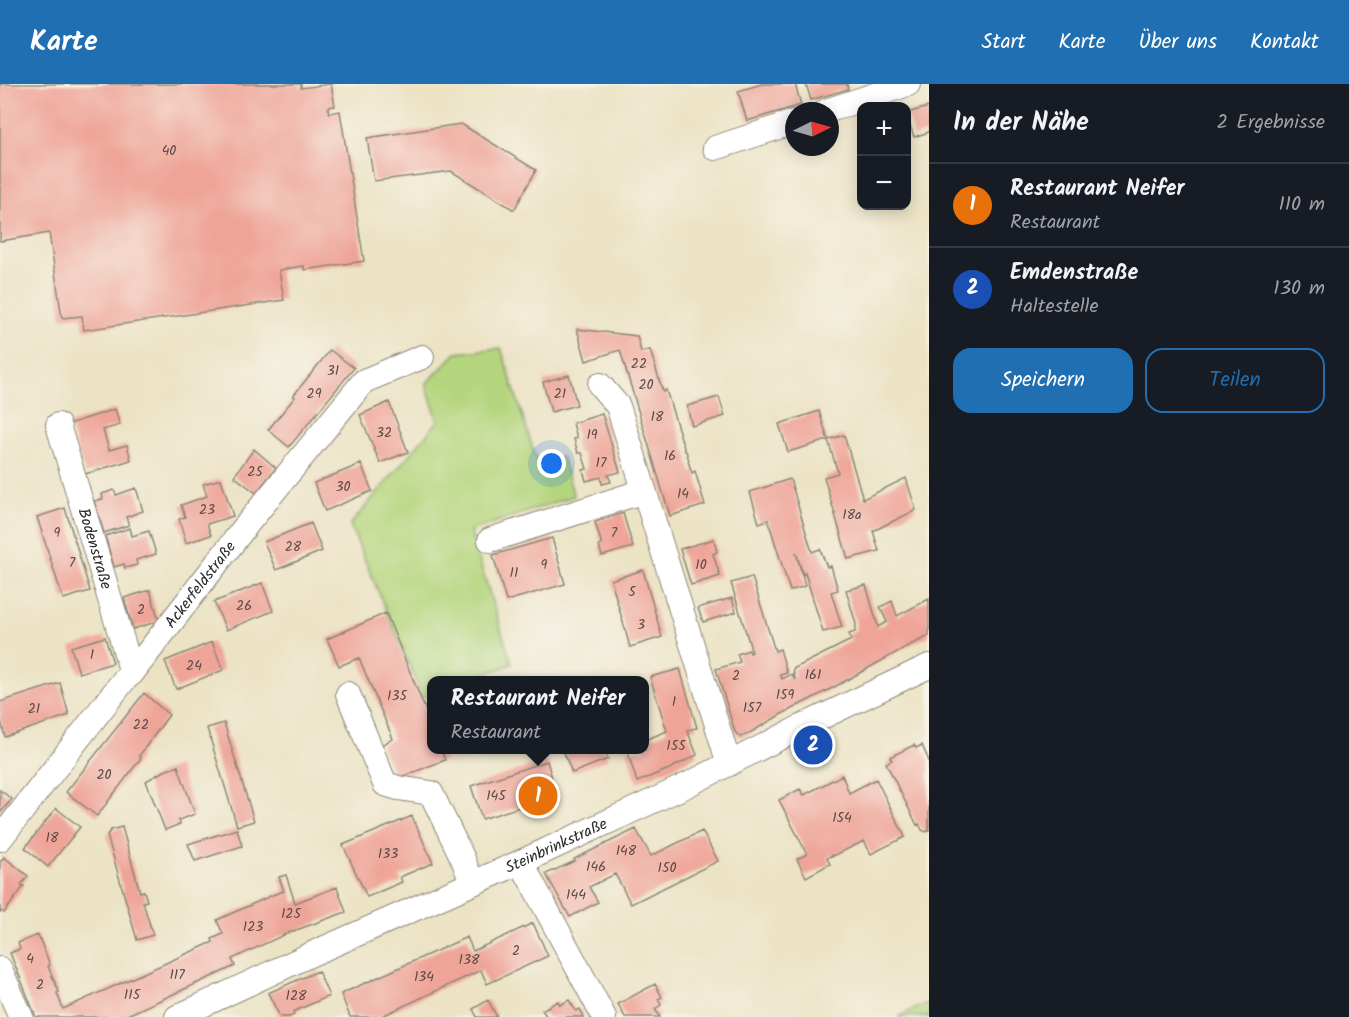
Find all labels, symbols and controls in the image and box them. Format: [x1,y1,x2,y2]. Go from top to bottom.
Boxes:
text: Karte [30,20,98,65]
text: Start [981,26,1026,59]
text: Karte [1059,26,1105,59]
text: Über uns [1138,26,1217,59]
text: Kontakt [1250,26,1319,59]
north arrow [785,102,839,156]
map controls [857,102,911,210]
button: + [857,102,911,156]
text: In der Nähe [953,102,1089,144]
text: 2 Ergebnisse [1217,107,1325,139]
house number: 40 [162,140,176,162]
button: − [857,156,911,210]
text: Restaurant Neifer [1010,172,1184,207]
text: 1 [969,189,976,221]
text: 110 m [1279,189,1325,221]
text: Restaurant [1010,207,1100,239]
text: Emdenstraße [1010,256,1138,291]
text: 2 [967,273,978,305]
text: 130 m [1273,273,1325,305]
text: Haltestelle [1010,291,1098,323]
button: Speichern [953,348,1133,413]
button: Teilen [1145,348,1325,413]
house number: 22 [631,353,647,375]
house number: 31 [327,360,339,382]
house number: 20 [638,374,654,396]
house number: 29 [307,383,322,405]
house number: 21 [554,383,566,405]
house number: 18 [651,406,664,428]
house number: 32 [376,422,392,444]
house number: 19 [586,424,598,446]
house number: 16 [664,445,676,467]
your location [537,449,566,478]
house number: 17 [596,452,607,474]
house number: 25 [247,461,264,483]
house number: 30 [336,476,351,498]
house number: 14 [677,483,689,505]
house number: 23 [199,499,215,521]
house number: 18a [842,504,862,526]
street label: Bodenstraße [71,505,119,592]
house number: 9 [54,522,61,544]
house number: 7 [611,522,618,544]
street label: Ackerfeldstraße [159,536,242,634]
house number: 28 [285,536,302,558]
house number: 7 [69,552,76,574]
house number: 9 [541,554,548,576]
house number: 10 [695,554,707,576]
house number: 11 [510,562,518,584]
house number: 5 [628,581,637,603]
house number: 26 [236,595,252,617]
house number: 2 [137,599,145,621]
house number: 3 [637,614,645,636]
house number: 1 [90,644,94,666]
house number: 24 [186,655,202,677]
house number: 161 [805,664,821,686]
house number: 2 [732,665,740,687]
popup [427,676,649,754]
text: Restaurant Neifer [451,682,625,717]
house number: 159 [776,684,795,706]
house number: 135 [387,685,408,707]
house number: 1 [672,691,676,713]
house number: 157 [743,697,762,719]
house number: 21 [28,698,40,720]
house number: 22 [133,714,149,736]
text: Restaurant [451,717,541,749]
pin: 2 [794,722,832,768]
house number: 155 [666,735,687,757]
house number: 20 [96,764,112,786]
pin: 1 [518,774,558,818]
house number: 145 [486,785,507,807]
house number: 154 [832,807,852,829]
street label: Steinbrinkstraße [501,811,611,880]
house number: 18 [46,827,59,849]
house number: 148 [616,840,637,862]
house number: 133 [378,843,398,865]
house number: 146 [586,856,606,878]
house number: 150 [658,857,676,879]
house number: 144 [566,884,586,906]
house number: 125 [281,903,302,925]
house number: 123 [243,916,263,938]
house number: 2 [512,940,520,962]
house number: 4 [26,948,34,970]
house number: 138 [459,949,480,971]
house number: 117 [169,964,185,986]
house number: 134 [414,966,434,988]
house number: 2 [36,974,44,996]
house number: 115 [124,984,142,1006]
house number: 128 [286,985,307,1007]

